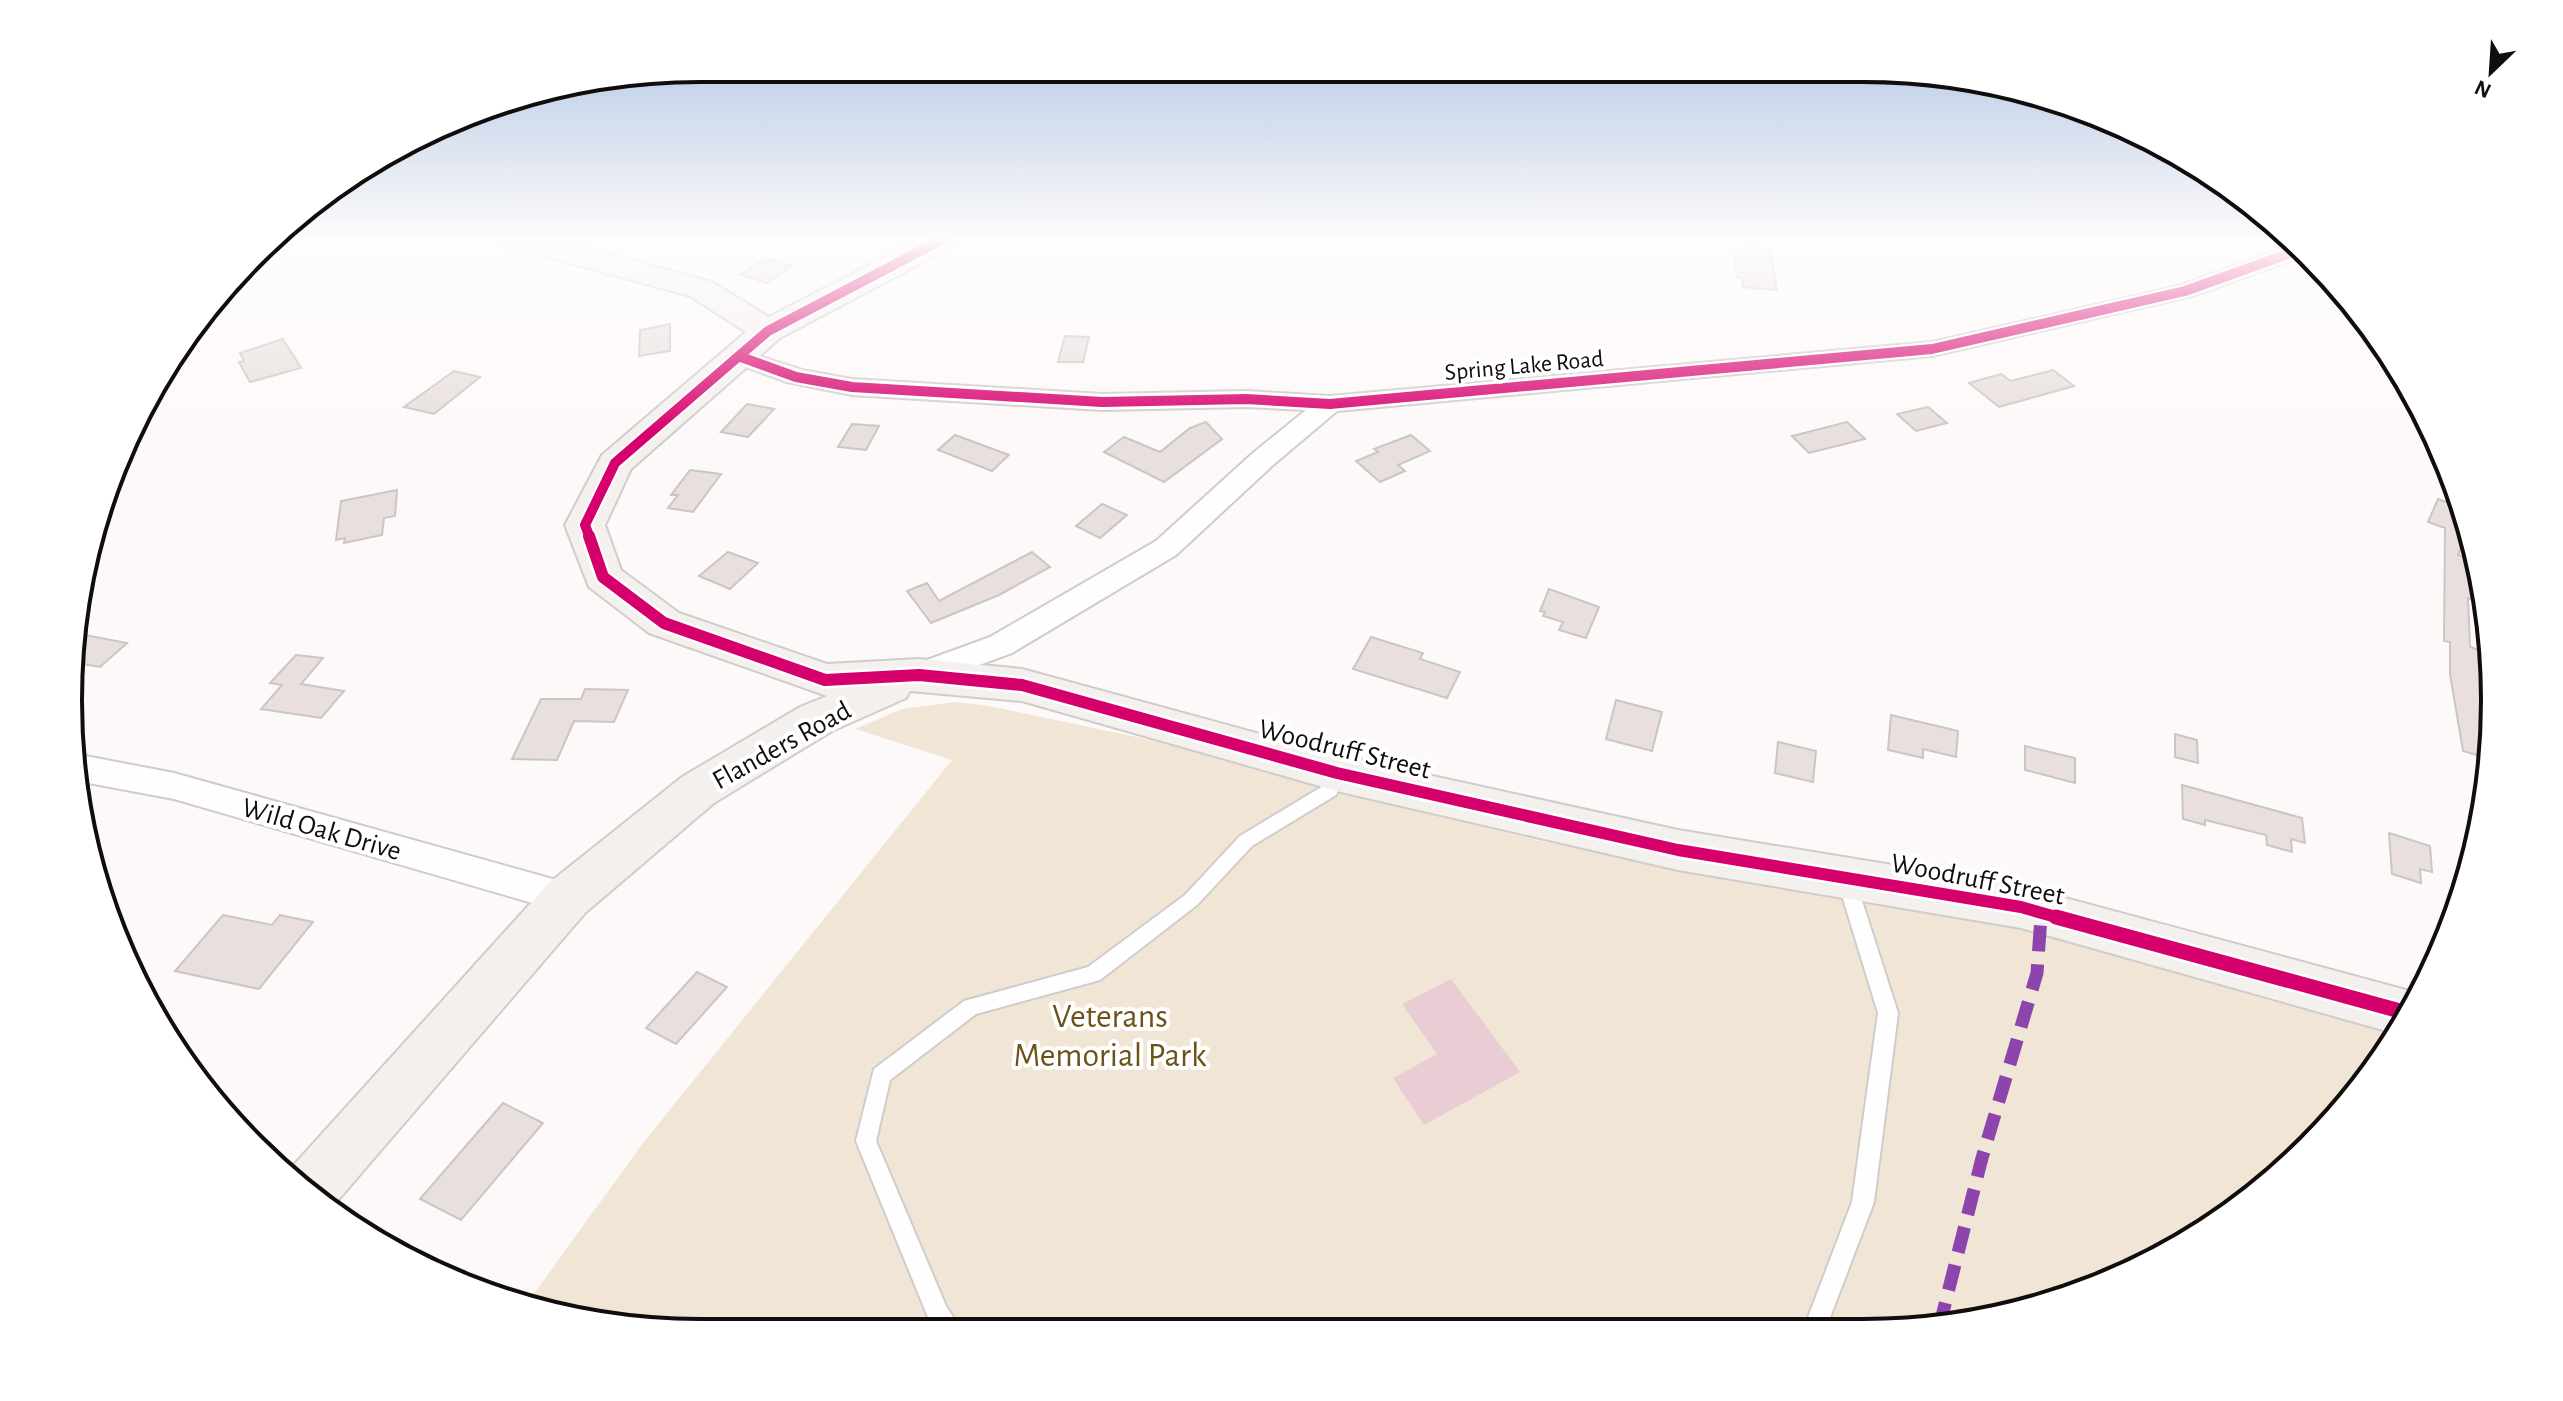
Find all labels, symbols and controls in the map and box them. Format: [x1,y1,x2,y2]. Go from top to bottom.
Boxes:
north arrow [2451,32,2531,112]
text: N [2471,76,2495,102]
street label: Spring Lake Road [1444,347,1604,385]
street label: Flanders Road [708,696,856,795]
street label: Woodruff Street [1256,715,1433,785]
street label: Wild Oak Drive [239,794,404,866]
street label: Woodruff Street [1888,849,2067,911]
park label: Veterans Memorial Park [1014,1000,1207,1073]

